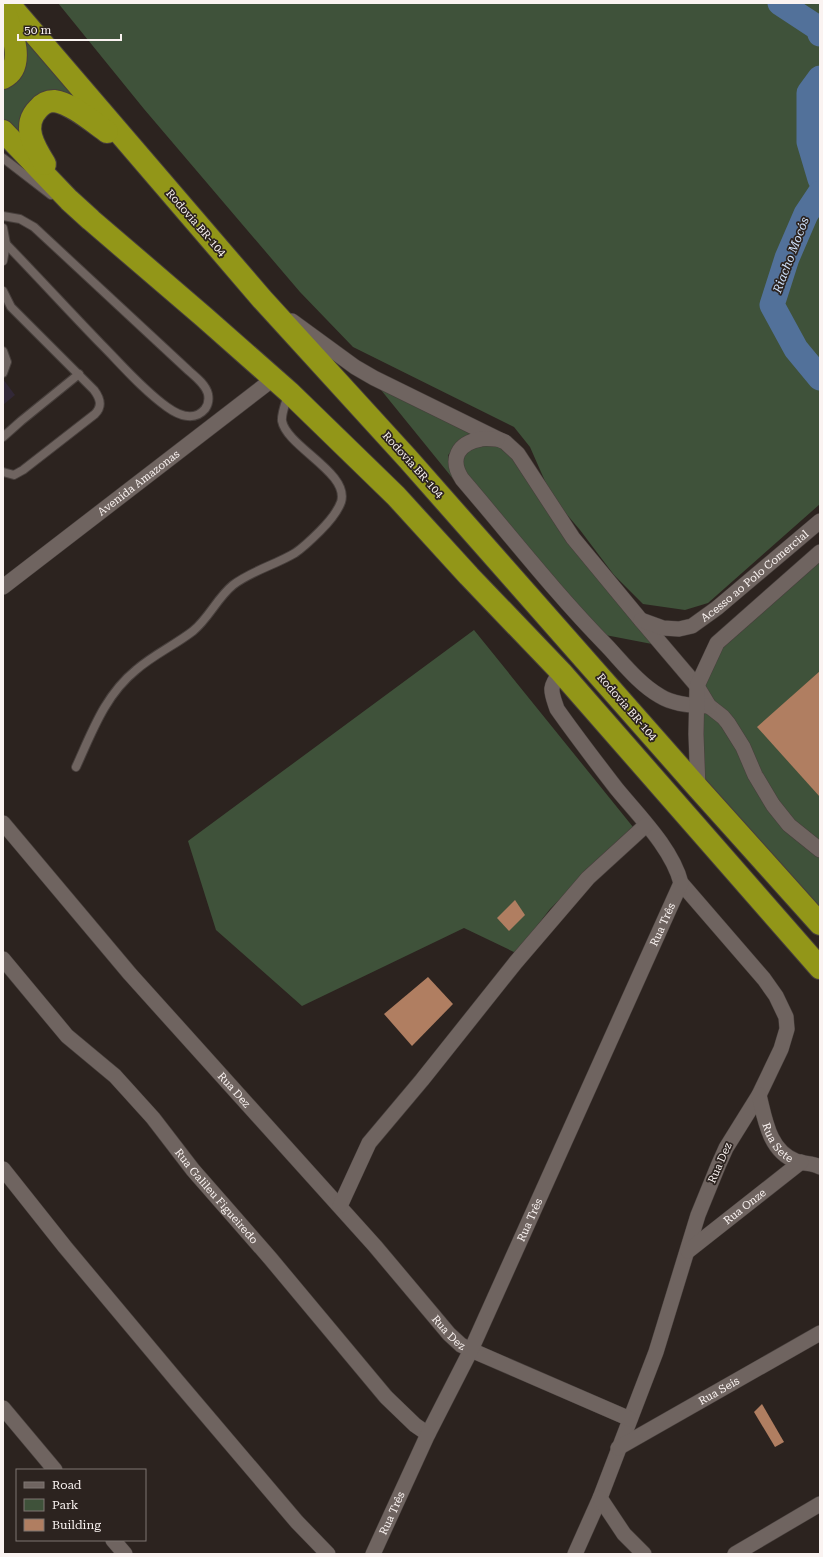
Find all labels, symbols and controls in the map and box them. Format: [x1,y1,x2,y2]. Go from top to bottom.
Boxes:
scale bar [18,16,121,42]
text: 50 m [24,23,51,37]
street label: Rodovia BR-104 [163,187,229,260]
water label: Riacho Mocós [770,215,812,296]
street label: Rodovia BR-104 [380,429,447,501]
street label: Avenida Amazonas [95,447,182,518]
street label: Acesso ao Polo Comercial [698,527,811,624]
street label: Rodovia BR-104 [594,671,660,744]
street label: Rua Três [647,901,678,948]
street label: Rua Dez [215,1069,253,1110]
street label: Rua Sete [760,1121,795,1165]
street label: Rua Dez [705,1141,735,1185]
street label: Rua Galileu Figueiredo [172,1146,261,1246]
street label: Rua Onze [721,1186,768,1227]
street label: Rua Três [514,1196,545,1244]
street label: Rua Dez [429,1312,467,1352]
street label: Rua Seis [696,1374,742,1407]
legend [16,1469,146,1541]
text: Road [52,1478,82,1492]
street label: Rua Três [376,1489,407,1537]
text: Park [52,1498,79,1512]
text: Building [52,1518,101,1532]

